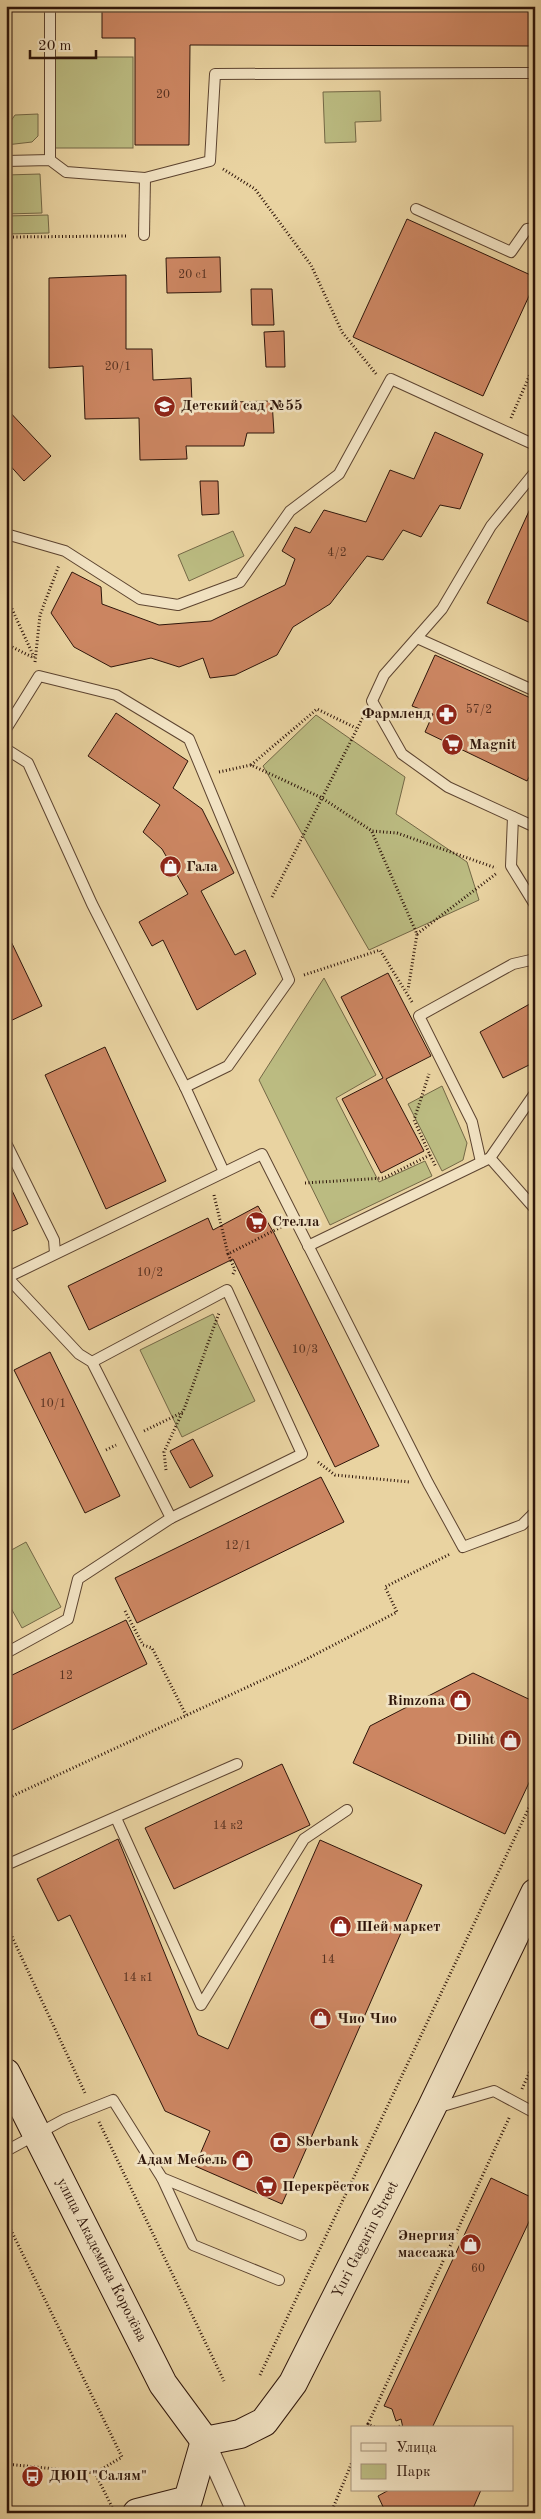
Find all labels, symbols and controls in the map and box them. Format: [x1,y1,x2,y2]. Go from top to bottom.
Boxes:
scale bar [30,28,96,60]
text: 20 m [38,39,72,54]
house number: 20 [156,89,170,101]
house number: 20 с1 [178,269,208,281]
house number: 20/1 [105,361,131,373]
school or university icon: Детский сад №55 [153,394,177,418]
place label: Детский сад №55 [181,399,303,414]
house number: 4/2 [327,547,347,559]
pharmacy icon: Фармленд [435,702,459,726]
house number: 57/2 [466,703,492,716]
place label: Фармленд [362,707,431,722]
supermarket icon: Magnit [441,733,465,757]
place label: Magnit [469,738,517,753]
shop icon: Гала [158,855,182,879]
place label: Гала [186,860,218,875]
supermarket icon: Стелла [244,1210,268,1234]
place label: Стелла [272,1215,320,1230]
house number: 10/2 [137,1267,163,1279]
house number: 10/3 [292,1344,318,1356]
house number: 10/1 [40,1398,66,1410]
house number: 12/1 [225,1540,251,1552]
house number: 12 [59,1670,73,1682]
shop icon: Rimzona [449,1689,473,1713]
place label: Rimzona [387,1694,445,1709]
shop icon: Diliht [499,1728,523,1752]
place label: Diliht [456,1733,496,1748]
house number: 14 к2 [213,1820,243,1832]
shop icon: Шей маркет [328,1915,352,1939]
place label: Шей маркет [356,1920,440,1935]
house number: 14 [321,1954,335,1966]
house number: 14 к1 [123,1972,153,1984]
shop icon: Чио Чио [309,2007,333,2031]
place label: Чио Чио [337,2012,397,2027]
bank icon: Sberbank [268,2130,292,2154]
place label: Sberbank [296,2135,360,2150]
shop icon: Адам Мебель [231,2148,255,2172]
place label: Адам Мебель [136,2153,227,2168]
supermarket icon: Перекрёсток [254,2175,278,2199]
street label: улица Академика Королёва [53,2176,149,2345]
street label: Yuri Gagarin Street [330,2179,402,2301]
place label: Перекрёсток [282,2180,369,2195]
place label: Энергия массажа [398,2229,455,2261]
shop icon: Энергия массажа [459,2233,483,2257]
house number: 60 [471,2263,485,2275]
legend [351,2426,514,2492]
text: Улица [396,2441,437,2456]
bus stop icon: ДЮЦ "Салям" [21,2464,45,2488]
text: Парк [396,2465,431,2480]
place label: ДЮЦ "Салям" [49,2469,147,2484]

